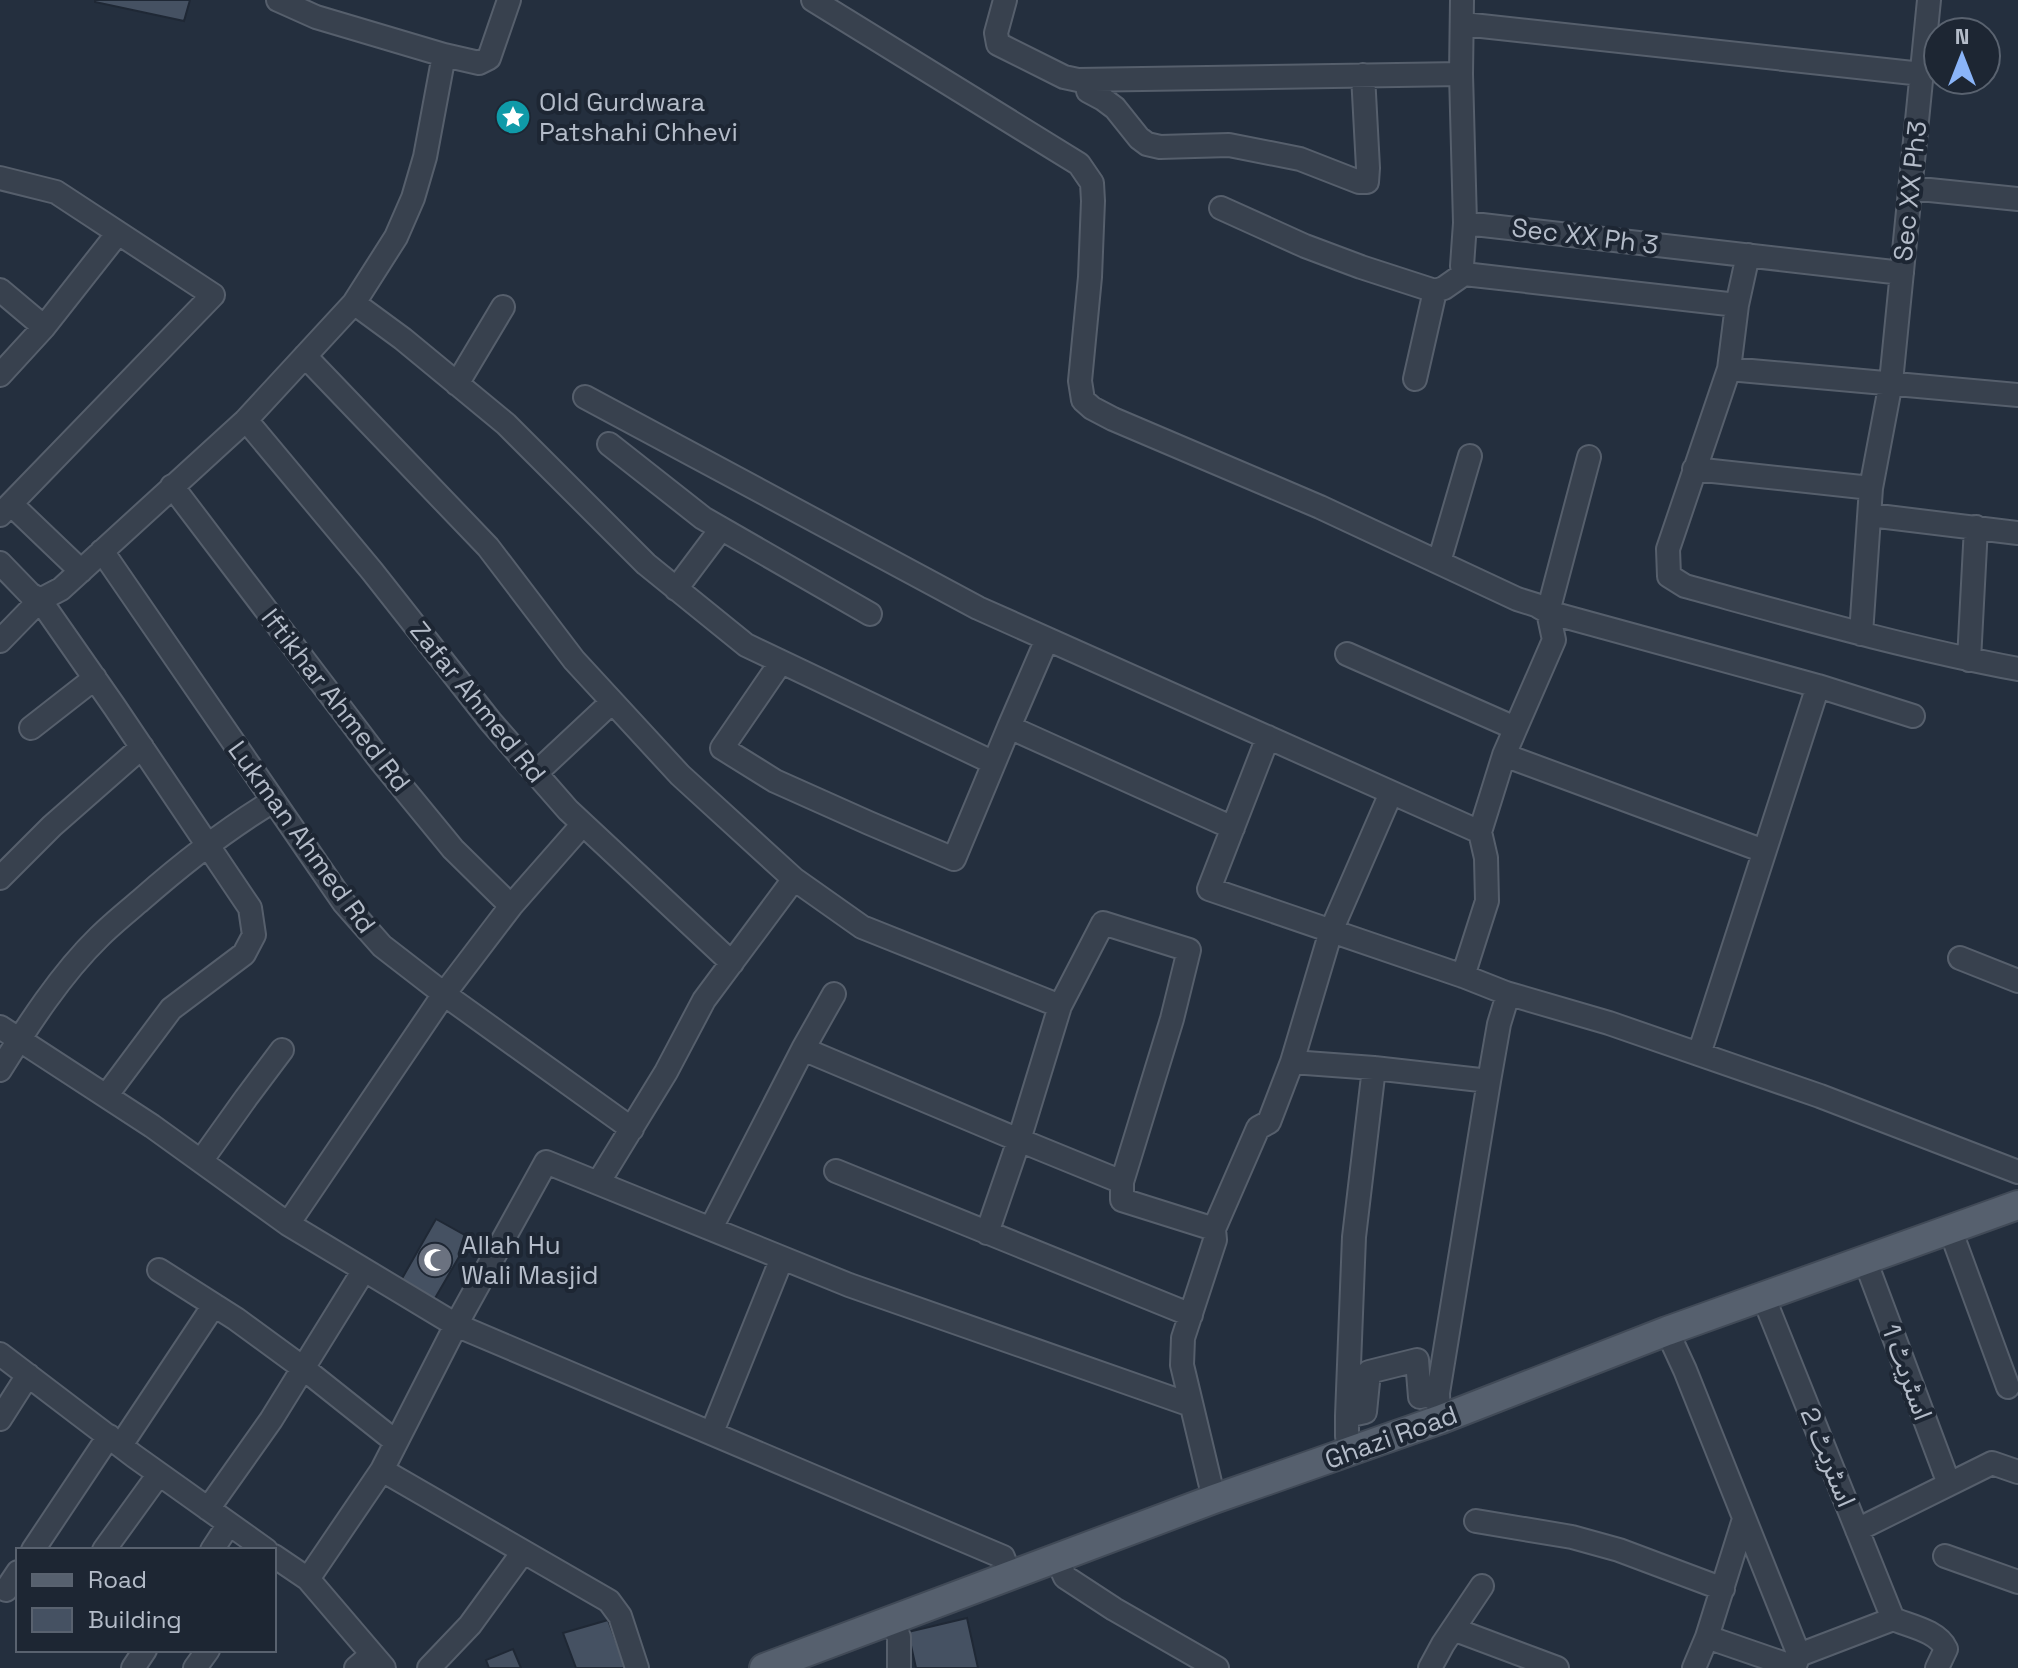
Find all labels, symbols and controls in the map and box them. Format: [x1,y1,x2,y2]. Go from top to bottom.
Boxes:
north arrow [1922,16,2002,96]
text: N [1955,22,1969,50]
place label: Old Gurdwara Patshahi Chhevi [539,85,738,149]
place icon: Old Gurdwara Patshahi Chhevi [494,98,532,136]
street label: Sec XX Ph3 [1886,119,1934,263]
street label: Sec XX Ph 3 [1510,210,1660,262]
street label: Iftikhar Ahmed Rd [254,602,418,798]
street label: Zafar Ahmed Rd [402,614,554,790]
street label: Lukman Ahmed Rd [221,734,383,940]
place label: Allah Hu Wali Masjid [461,1228,598,1292]
mosque icon: Allah Hu Wali Masjid [416,1241,454,1279]
street label: اسٹریٹ 1 [1874,1319,1940,1425]
street label: Ghazi Road [1320,1397,1462,1477]
street label: اسٹریٹ 2 [1793,1402,1863,1512]
legend [16,1548,276,1652]
text: Road [88,1564,147,1595]
text: Building [88,1604,182,1635]

